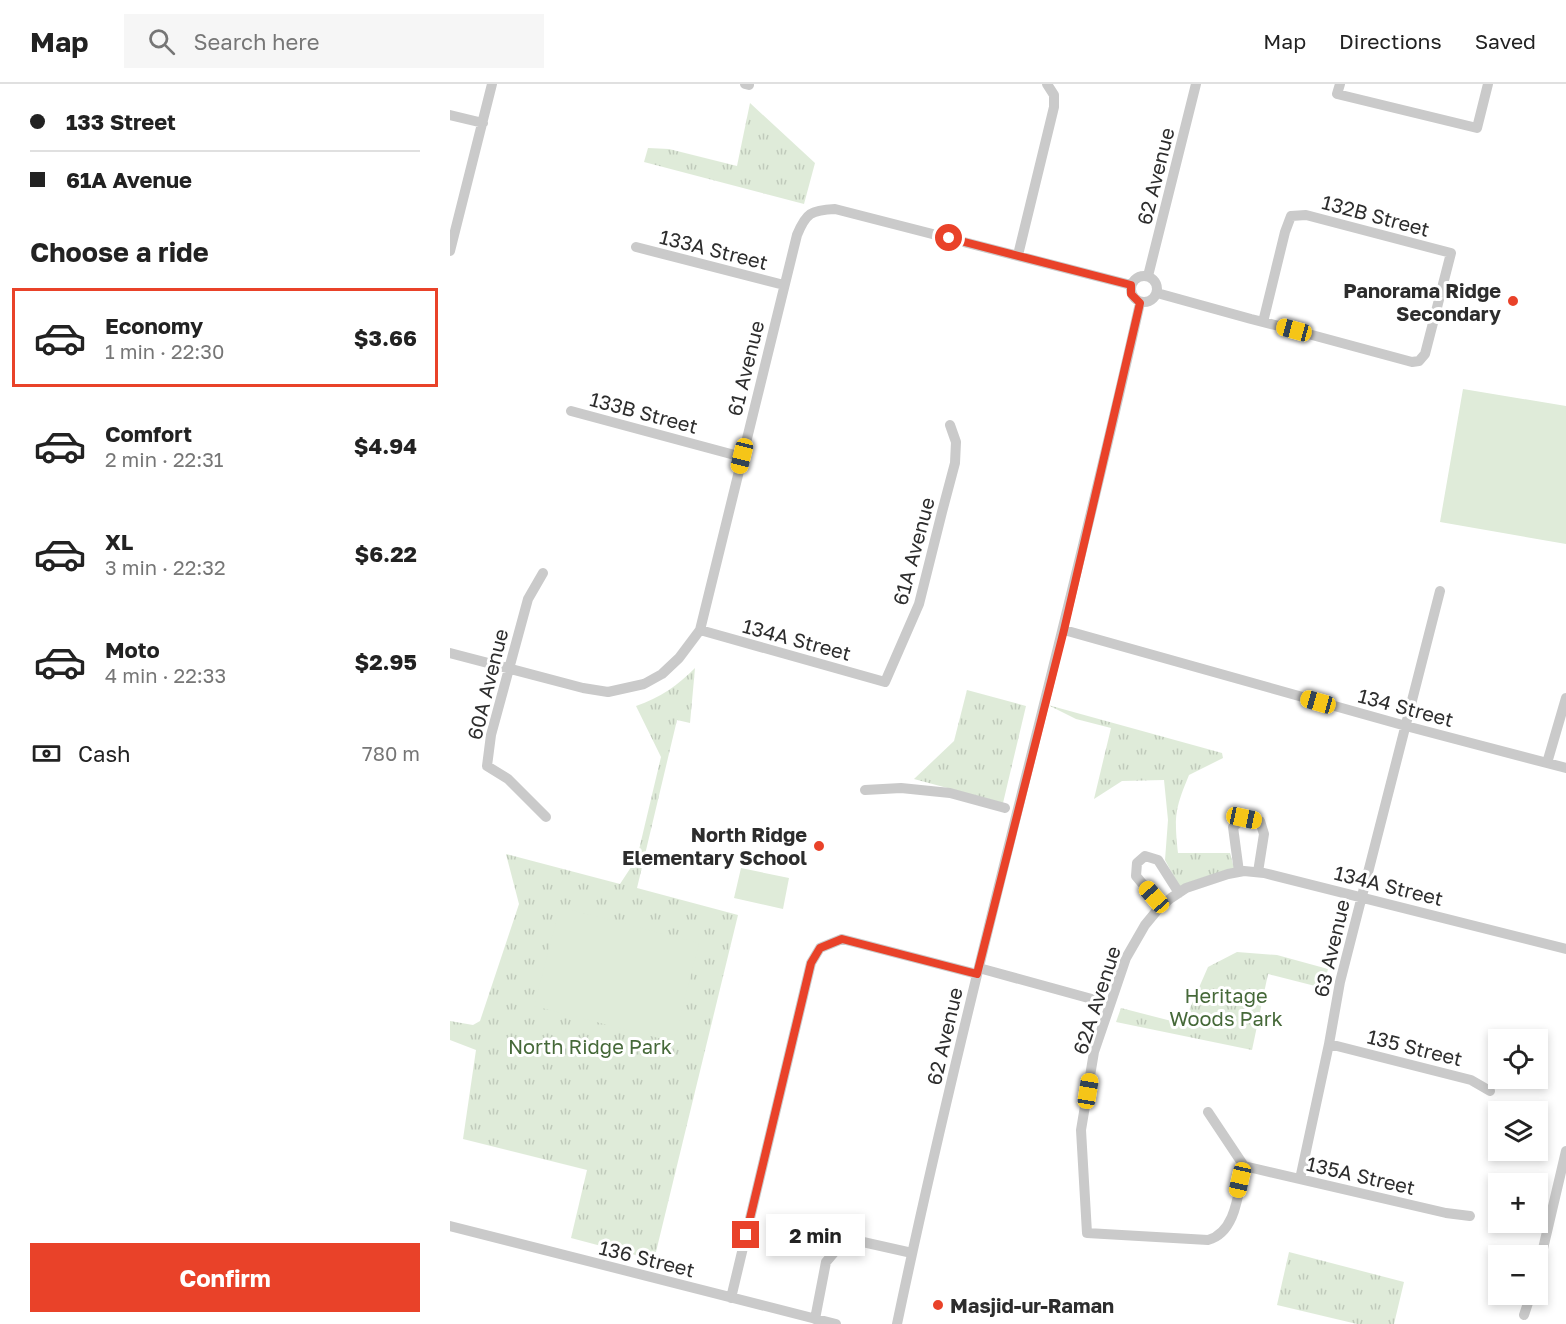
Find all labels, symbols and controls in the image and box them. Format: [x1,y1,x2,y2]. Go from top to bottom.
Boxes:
search box [124,14,544,68]
text: Map [30,25,88,58]
icon: search [145,25,178,58]
text: Search here [193,28,319,55]
text: Map [1263,28,1306,54]
text: Directions [1339,28,1442,54]
text: Saved [1475,28,1536,54]
text: 133 Street [66,108,176,135]
street label: 62 Avenue [1131,125,1179,227]
text: 61A Avenue [66,166,192,193]
street label: 132B Street [1319,189,1433,241]
street label: 133A Street [657,224,771,274]
route start [935,224,962,251]
text: Choose a ride [30,236,209,268]
place label: Panorama Ridge Secondary [1343,278,1501,325]
marker: Panorama Ridge Secondary [1506,294,1520,308]
icon: car [33,311,87,365]
text: Economy [105,312,203,339]
car [1274,317,1314,343]
street label: 61 Avenue [722,318,768,418]
text: $3.66 [354,324,417,351]
text: 1 min · 22:30 [105,339,224,363]
street label: 133B Street [587,386,701,438]
icon: car [33,419,87,473]
text: Comfort [105,420,192,447]
text: $4.94 [354,432,417,459]
car [729,436,755,476]
text: 2 min · 22:31 [105,447,224,471]
street label: 61A Avenue [887,494,939,608]
icon: car [33,527,87,581]
text: XL [105,528,133,555]
text: $6.22 [354,540,417,567]
text: 3 min · 22:32 [105,555,226,579]
street label: 134A Street [740,613,854,665]
street label: 60A Avenue [462,626,512,742]
icon: car [33,635,87,689]
text: Moto [105,636,160,663]
text: $2.95 [354,648,417,675]
text: 4 min · 22:33 [105,663,226,687]
street label: 134 Street [1356,683,1456,731]
car [1298,688,1338,716]
icon: cash [30,737,63,770]
text: Cash [78,740,131,767]
text: 780 m [362,741,420,765]
car [1225,805,1263,831]
place label: North Ridge Elementary School [622,822,807,869]
marker: North Ridge Elementary School [812,839,826,853]
street label: 134A Street [1332,860,1446,910]
car [1135,878,1173,916]
street label: 63 Avenue [1308,897,1354,999]
street label: 62A Avenue [1067,943,1125,1057]
park label: Heritage Woods Park [1169,983,1283,1030]
street label: 62 Avenue [921,985,967,1087]
street label: 135 Street [1365,1024,1465,1070]
map controls [1488,1029,1548,1305]
button: locate [1488,1029,1548,1089]
park label: North Ridge Park [508,1034,672,1058]
car [1076,1072,1100,1110]
button: layers [1488,1101,1548,1161]
street label: 135A Street [1304,1151,1418,1199]
car [1227,1160,1253,1200]
button: + [1488,1173,1548,1233]
callout: 2 min [767,1214,866,1256]
route end [732,1221,759,1248]
text: 2 min [789,1223,842,1247]
street label: 136 Street [597,1235,697,1281]
button: Confirm [30,1243,420,1312]
button: − [1488,1245,1548,1305]
place label: Masjid-ur-Raman [950,1293,1114,1317]
marker: Masjid-ur-Raman [931,1298,945,1312]

